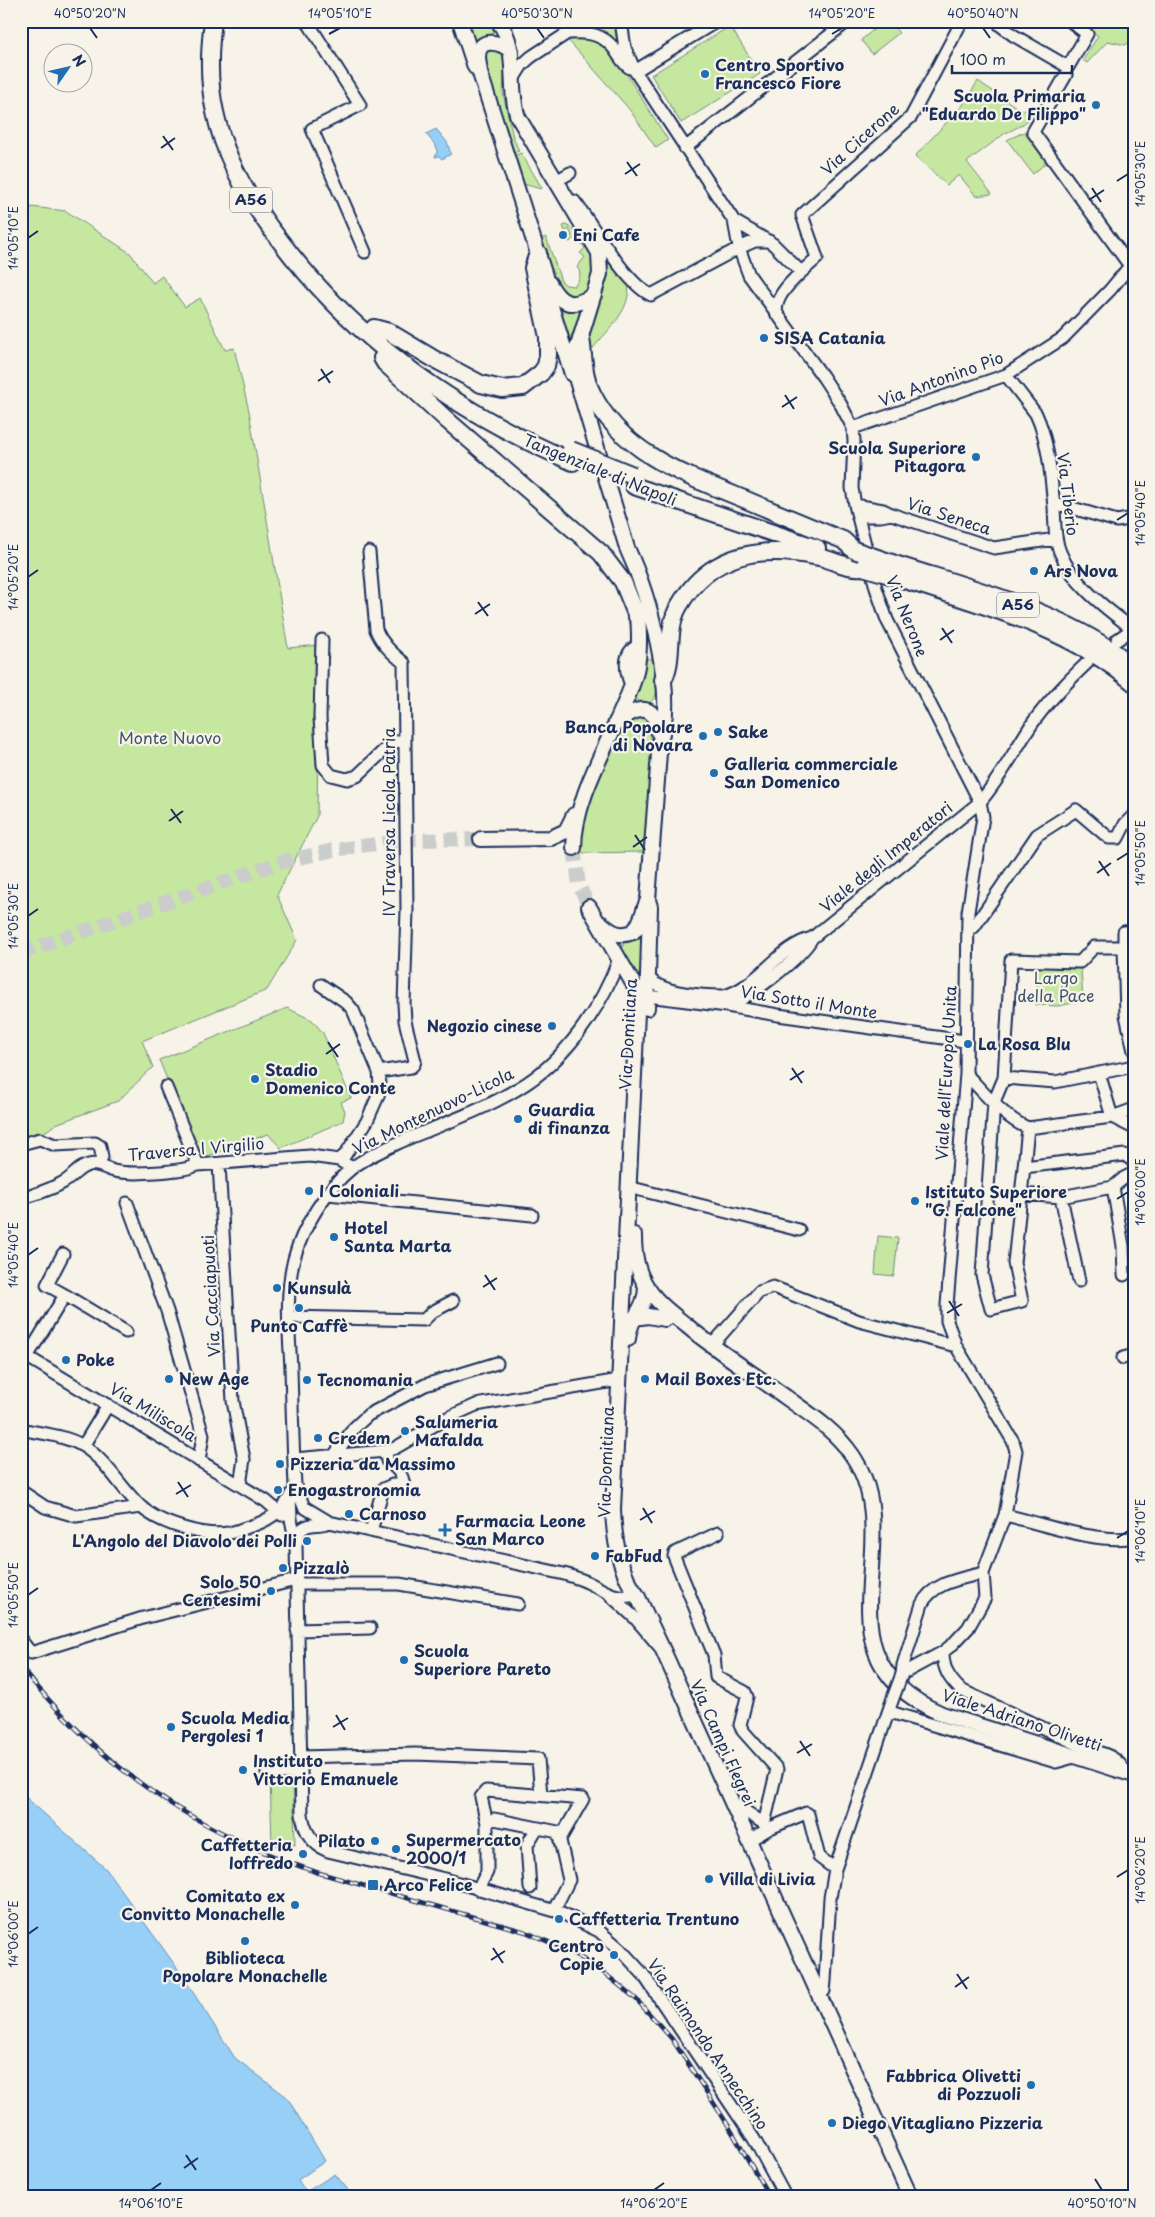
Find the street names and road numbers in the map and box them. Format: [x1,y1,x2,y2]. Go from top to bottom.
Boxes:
street label: Via Cicerone [815,96,904,180]
road number: A56 [230,188,272,212]
street label: Via Antonino Pio [875,344,1006,412]
street label: Tangenziale di Napoli [520,427,681,511]
street label: Via Tiberio [1052,451,1086,537]
street label: Via Seneca [904,490,995,540]
street label: Via Nerone [881,571,935,660]
road number: A56 [997,592,1039,618]
street label: IV Traversa Licola Patria [376,728,400,916]
street label: Viale degli Imperatori [814,795,957,917]
street label: Via Domitiana [612,978,642,1090]
street label: Via Sotto il Monte [739,978,880,1024]
street label: Viale dell'Europa Unita [928,985,962,1161]
street label: Via Montenuovo-Licola [348,1061,517,1160]
street label: Traversa I Virgilio [127,1130,265,1166]
street label: Via Cacciapuoti [195,1234,225,1358]
street label: Via Miliscola [105,1376,202,1447]
street label: Via Domitiana [591,1406,619,1518]
street label: Via Campi Flegrei [685,1675,763,1810]
street label: Viale Adriano Olivetti [939,1682,1105,1756]
street label: Via Raimondo Annecchino [642,1953,775,2134]

